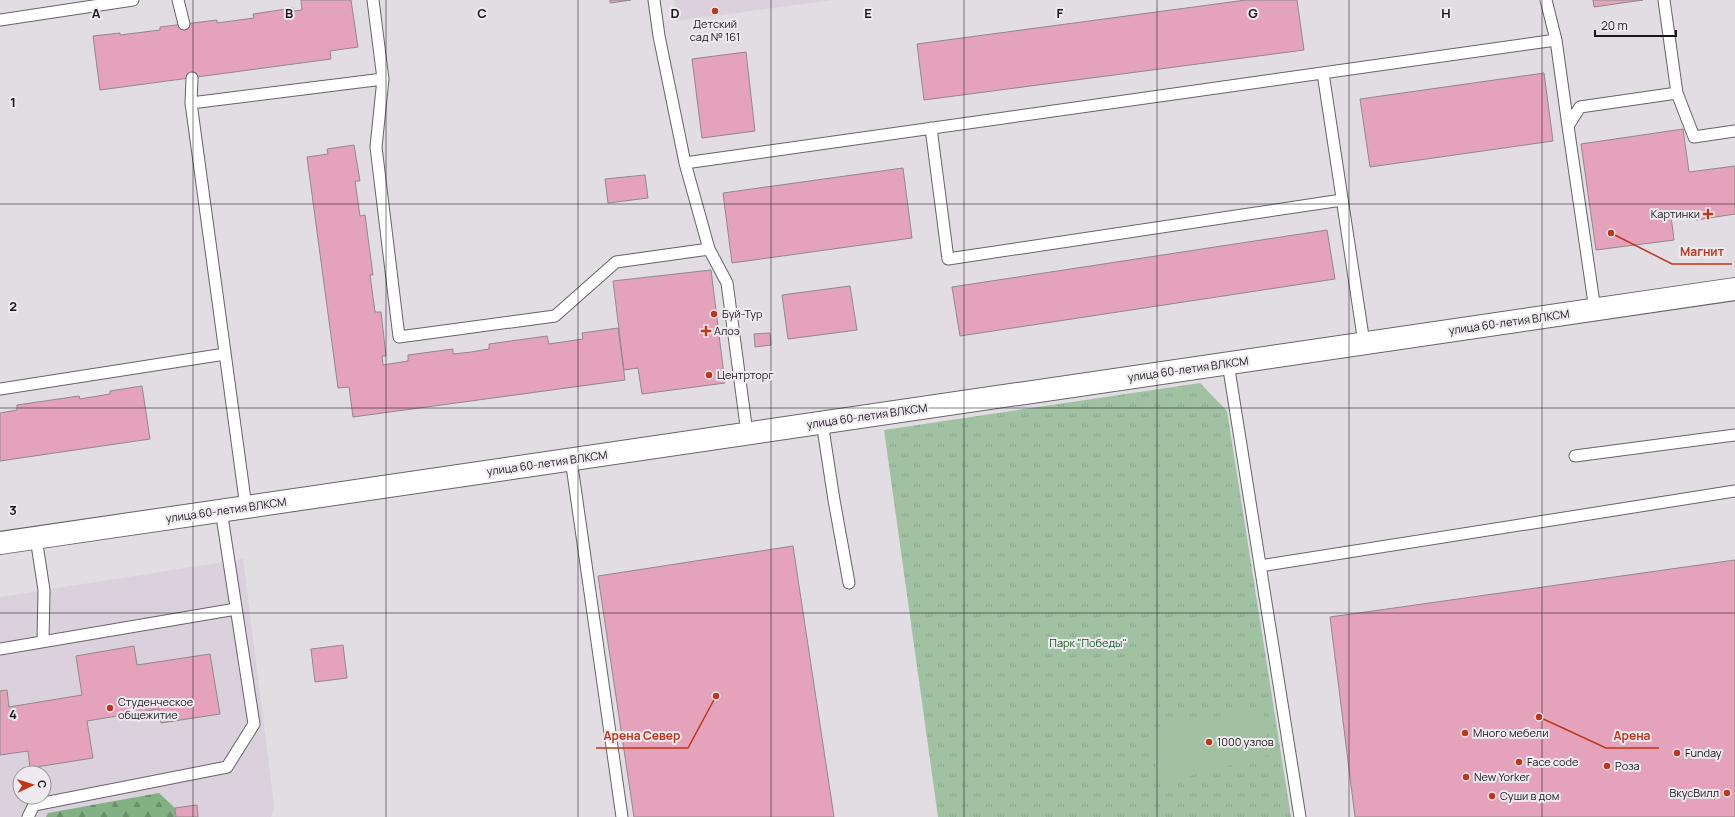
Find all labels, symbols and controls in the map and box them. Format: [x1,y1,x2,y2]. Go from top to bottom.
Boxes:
text: A [92,4,101,22]
text: B [285,4,293,22]
text: C [477,4,487,22]
text: D [670,4,680,22]
text: E [864,4,872,22]
text: F [1057,4,1064,22]
text: G [1248,4,1258,22]
text: H [1441,4,1451,22]
marker: Детский сад № 161 [710,6,720,16]
scale bar [1595,12,1676,38]
place label: Детский сад № 161 [690,16,740,44]
text: 20 m [1601,17,1628,34]
text: 1 [10,93,16,111]
place label: Картинки [1651,206,1700,221]
marker: Картинки [1703,209,1713,219]
callout: Магнит [1672,240,1732,264]
text: Магнит [1680,243,1725,260]
text: 2 [9,297,17,315]
place label: Буй-Тур [722,306,763,321]
street label: улица 60-летия ВЛКСМ [1448,306,1570,337]
marker: Буй-Тур [709,309,719,319]
place label: Алоэ [714,323,740,338]
marker: Алоэ [701,326,711,336]
street label: улица 60-летия ВЛКСМ [1127,353,1249,384]
place label: Центрторг [717,367,774,382]
marker: Центрторг [704,370,714,380]
street label: улица 60-летия ВЛКСМ [806,400,928,431]
street label: улица 60-летия ВЛКСМ [486,447,608,478]
street label: улица 60-летия ВЛКСМ [165,494,287,525]
text: 3 [9,501,17,519]
park label: Парк "Победы" [1049,635,1127,650]
place label: Студенческое общежитие [118,694,194,722]
marker: Студенческое общежитие [105,703,115,713]
text: 4 [9,705,17,723]
callout: Арена Север [596,724,688,748]
callout: Арена [1606,724,1659,748]
place label: Много мебели [1473,725,1548,740]
text: Арена Север [604,727,680,744]
text: Арена [1613,727,1651,744]
marker: Много мебели [1460,728,1470,738]
place label: 1000 узлов [1217,734,1274,749]
marker: 1000 узлов [1204,737,1214,747]
place label: Funday [1685,745,1722,760]
marker: Funday [1672,748,1682,758]
place label: Face code [1527,754,1579,769]
marker: Face code [1514,757,1524,767]
place label: Роза [1615,758,1640,773]
marker: Роза [1602,761,1612,771]
north arrow [12,765,52,805]
place label: New Yorker [1474,769,1530,784]
marker: New Yorker [1461,772,1471,782]
text: С [35,780,50,789]
place label: ВкусВилл [1669,785,1719,800]
place label: Суши в дом [1500,788,1559,803]
marker: ВкусВилл [1722,788,1732,798]
marker: Суши в дом [1487,791,1497,801]

